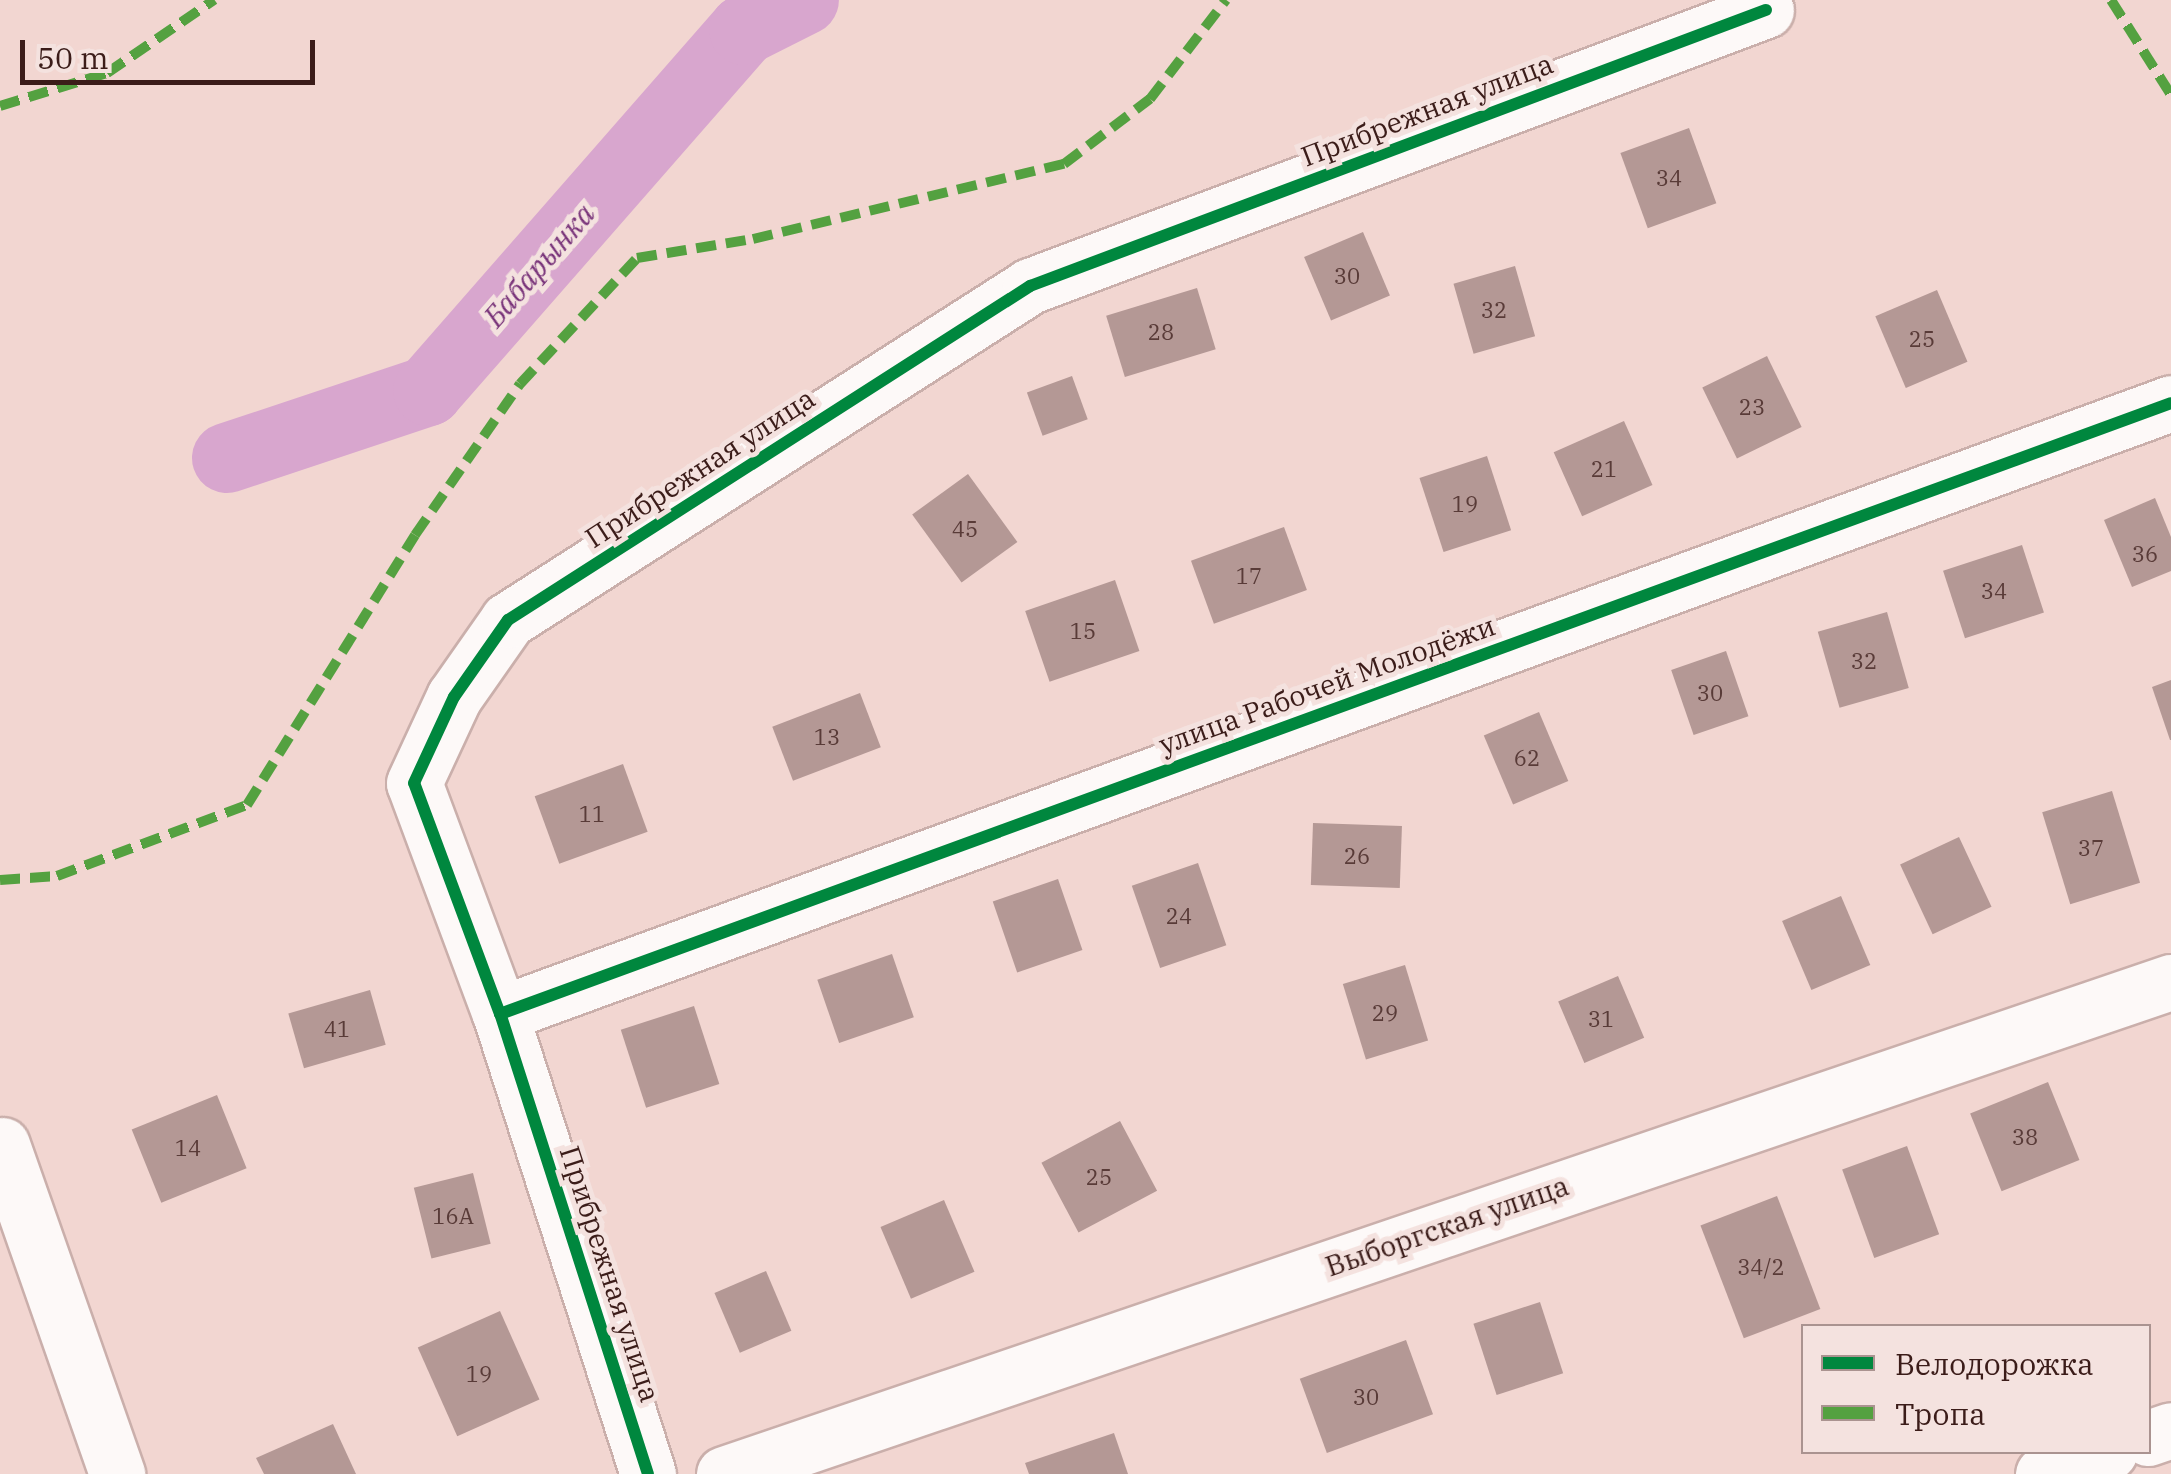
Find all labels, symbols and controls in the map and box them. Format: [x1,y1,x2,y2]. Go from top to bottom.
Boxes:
scale bar [25,20,320,82]
text: 50 m [37,38,109,77]
street label: Прибрежная улица [1296,46,1558,174]
house number: 34 [1656,165,1682,191]
water label: Бабарынка [476,196,602,334]
house number: 30 [1334,263,1360,289]
house number: 32 [1481,297,1507,323]
house number: 28 [1148,319,1174,345]
house number: 25 [1909,326,1935,352]
street label: Прибрежная улица [579,381,821,555]
house number: 23 [1739,394,1765,420]
house number: 21 [1591,456,1617,482]
house number: 19 [1452,491,1478,517]
house number: 45 [952,516,978,542]
house number: 36 [2132,541,2158,567]
house number: 17 [1236,563,1262,589]
house number: 34 [1981,578,2007,604]
street label: улица Рабочей Молодёжи [1154,608,1500,762]
house number: 15 [1070,618,1096,644]
house number: 32 [1851,648,1877,674]
house number: 30 [1697,680,1723,706]
house number: 13 [814,724,840,750]
house number: 62 [1514,745,1540,771]
house number: 11 [579,801,605,827]
house number: 37 [2078,835,2104,861]
house number: 26 [1344,843,1370,869]
house number: 24 [1166,903,1192,929]
house number: 29 [1372,1000,1398,1026]
house number: 31 [1588,1006,1614,1032]
house number: 41 [324,1016,350,1042]
house number: 38 [2012,1124,2038,1150]
house number: 14 [175,1135,201,1161]
street label: Прибрежная улица [553,1142,667,1406]
house number: 25 [1086,1164,1112,1190]
street label: Выборгская улица [1321,1169,1573,1283]
house number: 16А [432,1203,474,1229]
house number: 34/2 [1737,1254,1785,1280]
legend [1801,1324,2151,1454]
text: Велодорожка [1895,1344,2094,1383]
house number: 19 [466,1361,492,1387]
house number: 30 [1353,1384,1379,1410]
text: Тропа [1895,1394,1986,1433]

